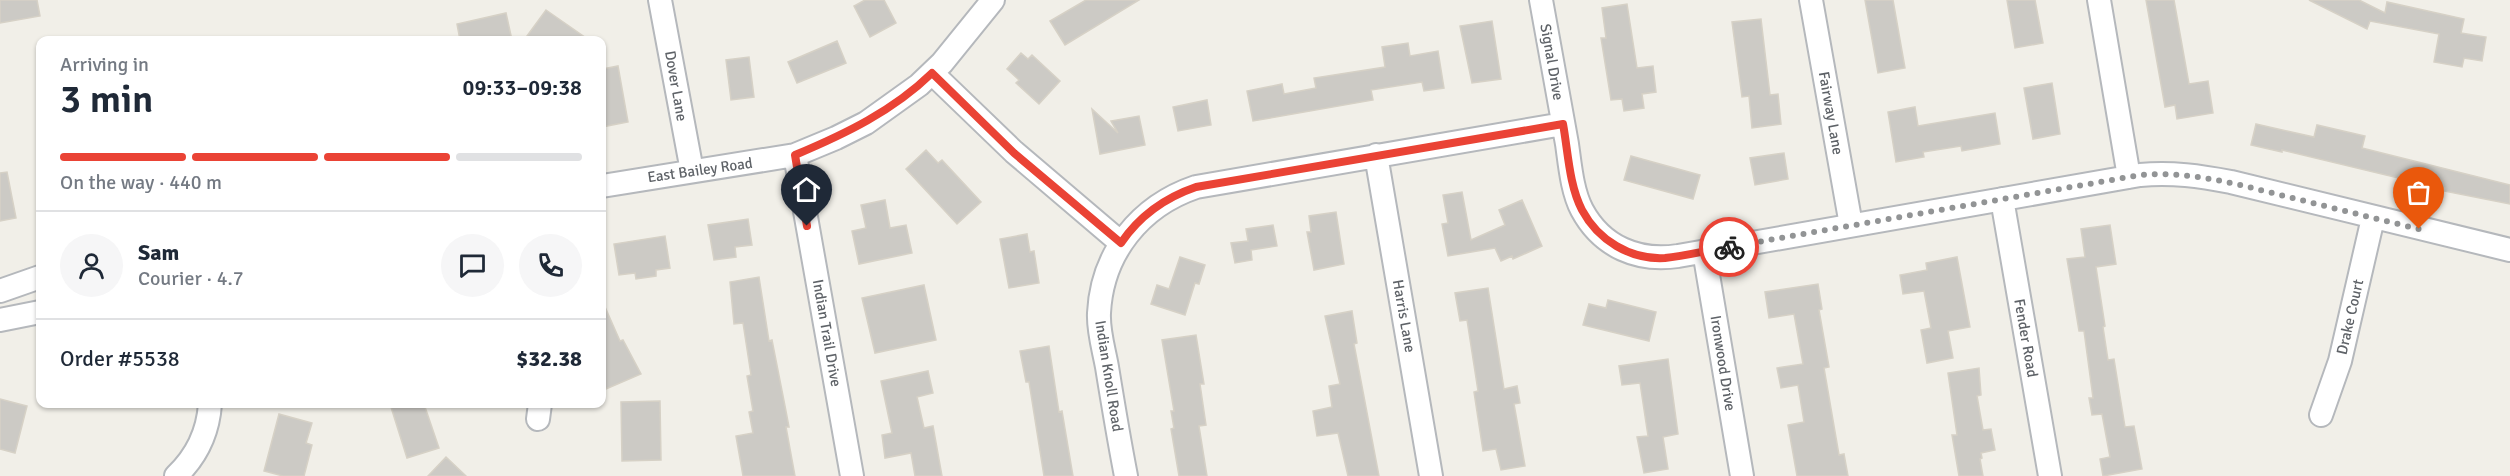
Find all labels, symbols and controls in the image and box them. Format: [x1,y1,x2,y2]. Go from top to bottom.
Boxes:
street label: Signal Drive [1536,22,1568,102]
street label: Dover Lane [661,49,691,123]
text: Arriving in [60,52,149,77]
street label: Fairway Lane [1815,70,1847,156]
text: 09:33–09:38 [463,74,582,101]
text: 3 min [60,75,153,123]
street label: East Bailey Road [646,154,754,186]
pin [781,164,832,226]
pin [2393,167,2444,229]
text: On the way · 440 m [60,170,222,195]
icon: home [790,173,823,206]
icon: bag [2402,176,2435,209]
courier [1699,217,1759,277]
icon: bike [1713,231,1746,264]
button: person [60,234,123,297]
button: chat [441,234,504,297]
button: phone [519,234,582,297]
text: Sam [138,239,179,266]
text: Courier · 4.7 [138,266,244,291]
street label: Indian Trail Drive [809,278,845,388]
street label: Harris Lane [1389,278,1419,354]
street label: Drake Court [2333,278,2367,356]
street label: Fender Road [2010,297,2042,379]
street label: Ironwood Drive [1707,314,1739,412]
street label: Indian Knoll Road [1091,319,1127,433]
text: Order #5538 [60,345,180,372]
text: $32.38 [516,345,582,372]

